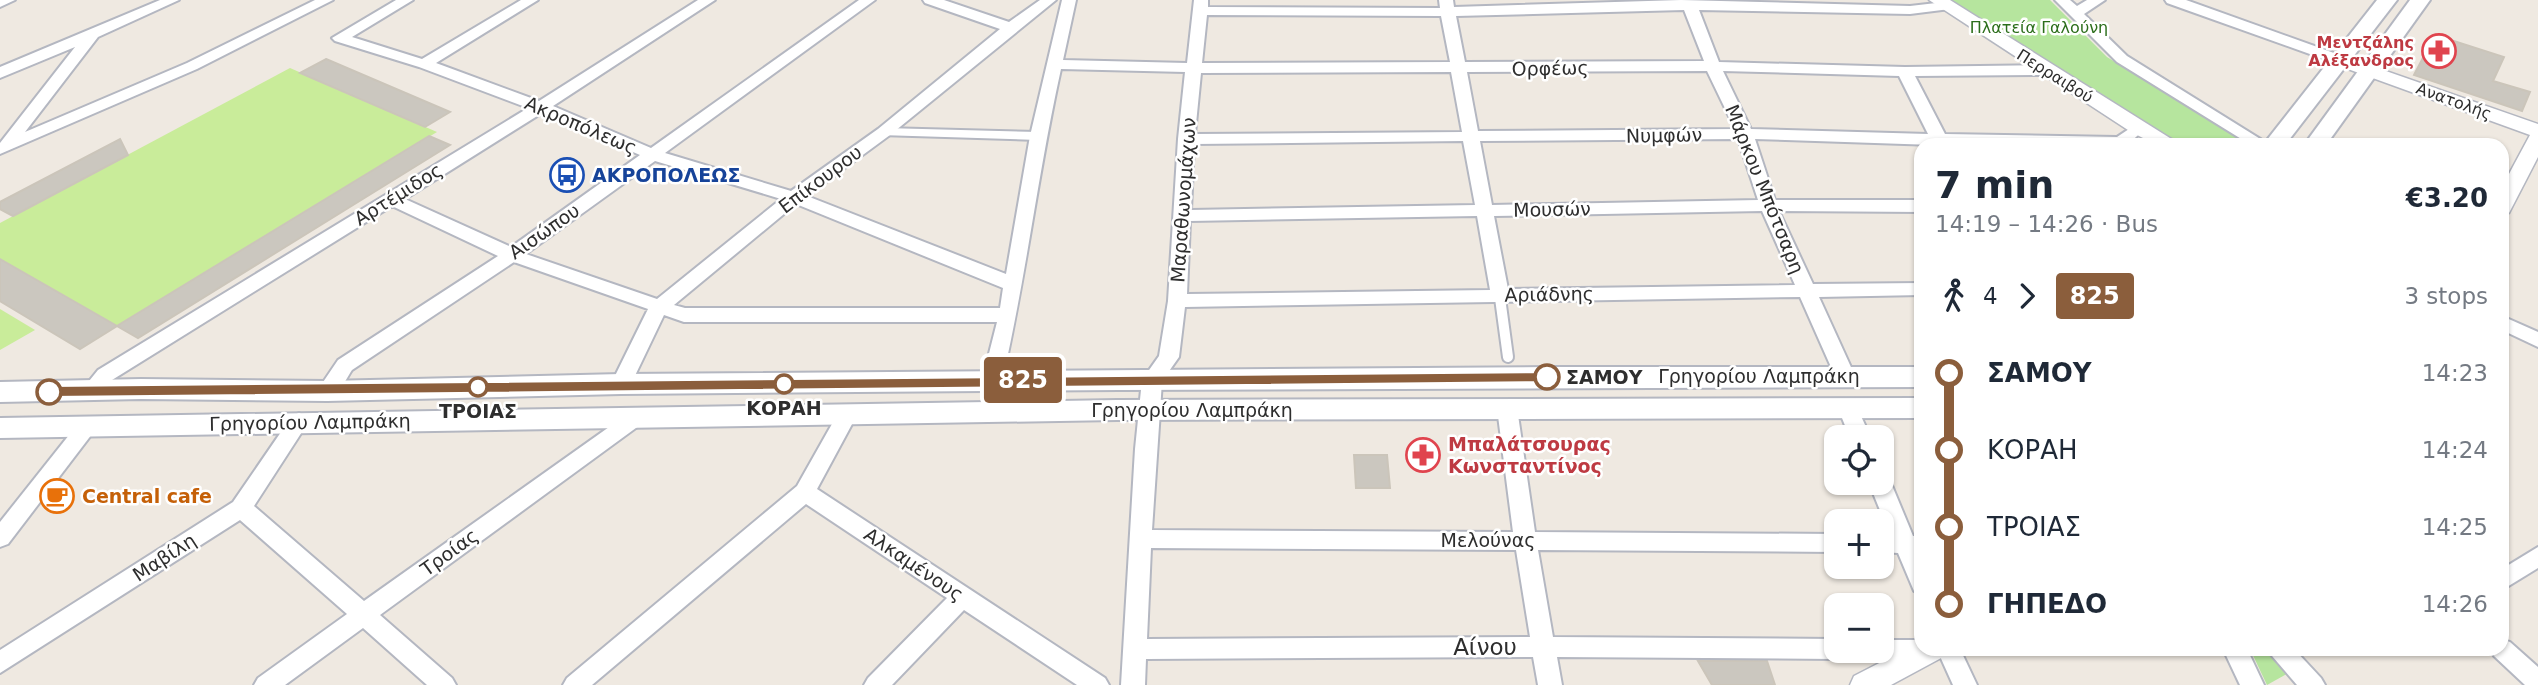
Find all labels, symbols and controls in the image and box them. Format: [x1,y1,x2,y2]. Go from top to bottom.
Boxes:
park label: Πλατεία Γαλούνη [1970,18,2108,37]
pharmacy icon: Μεντζάλης Αλέξανδρος [2420,32,2458,70]
place label: Μεντζάλης Αλέξανδρος [2308,33,2414,70]
street label: Περραιβού [2013,45,2097,107]
street label: Ορφέως [1511,56,1589,80]
street label: Ανατολής [2414,79,2494,123]
street label: Ακροπόλεως [522,92,640,158]
street label: Μάρκου Μπότσαρη [1721,101,1809,277]
street label: Μαραθωνομάχων [1166,117,1200,283]
street label: Νυμφών [1626,123,1702,147]
street label: Επίκουρου [774,141,866,217]
bus stop icon: ΑΚΡΟΠΟΛΕΩΣ [548,156,586,194]
street label: Αρτέμιδος [350,158,446,230]
text: 7 min [1935,163,2054,207]
place label: ΑΚΡΟΠΟΛΕΩΣ [592,164,740,186]
text: €3.20 [2406,183,2488,213]
street label: Μουσών [1513,197,1591,221]
street label: Αισώπου [504,199,584,263]
text: 14:19 – 14:26 · Bus [1935,211,2158,237]
icon: walk [1935,277,1973,315]
icon: forward [2008,277,2046,315]
street label: Αριάδνης [1504,282,1594,306]
text: 825 [2070,282,2120,310]
text: 4 [1983,283,1998,309]
text: 3 stops [2404,283,2488,309]
line badge: 825 [983,357,1063,403]
text: ΣΑΜΟΥ [1987,358,2092,388]
text: 14:23 [2422,360,2488,386]
marker: ΣΑΜΟΥ [1534,364,1560,390]
street label: Γρηγορίου Λαμπράκη [1658,365,1860,387]
text: 825 [998,366,1048,394]
place label: ΣΑΜΟΥ [1566,366,1643,388]
marker: ΚΟΡΑΗ [774,374,794,394]
marker: ΤΡΟΙΑΣ [468,377,488,397]
unlabelled marker [36,379,62,405]
place label: ΚΟΡΑΗ [746,397,822,419]
street label: Γρηγορίου Λαμπράκη [1091,399,1293,421]
place label: ΤΡΟΙΑΣ [439,400,517,422]
street label: Γρηγορίου Λαμπράκη [209,409,411,435]
map controls [1824,425,1894,663]
button: locate [1824,425,1894,495]
place label: Μπαλάτσουρας Κωνσταντίνος [1448,433,1611,477]
text: ΚΟΡΑΗ [1987,435,2078,465]
pharmacy icon: Μπαλάτσουρας Κωνσταντίνος [1404,436,1442,474]
text: 14:24 [2422,437,2488,463]
cafe icon: Central cafe [38,477,76,515]
place label: Central cafe [82,485,212,507]
button: + [1824,509,1894,579]
text: ΤΡΟΙΑΣ [1987,512,2081,542]
text: 14:25 [2422,514,2488,540]
street label: Αλκαμένους [860,523,968,605]
street label: Τροίας [415,524,482,581]
street label: Μαβίλη [128,529,200,585]
street label: Μελούνας [1441,529,1535,551]
text: ΓΗΠΕΔΟ [1987,589,2107,619]
text: 14:26 [2422,591,2488,617]
button: − [1824,593,1894,663]
street label: Αίνου [1453,634,1517,660]

